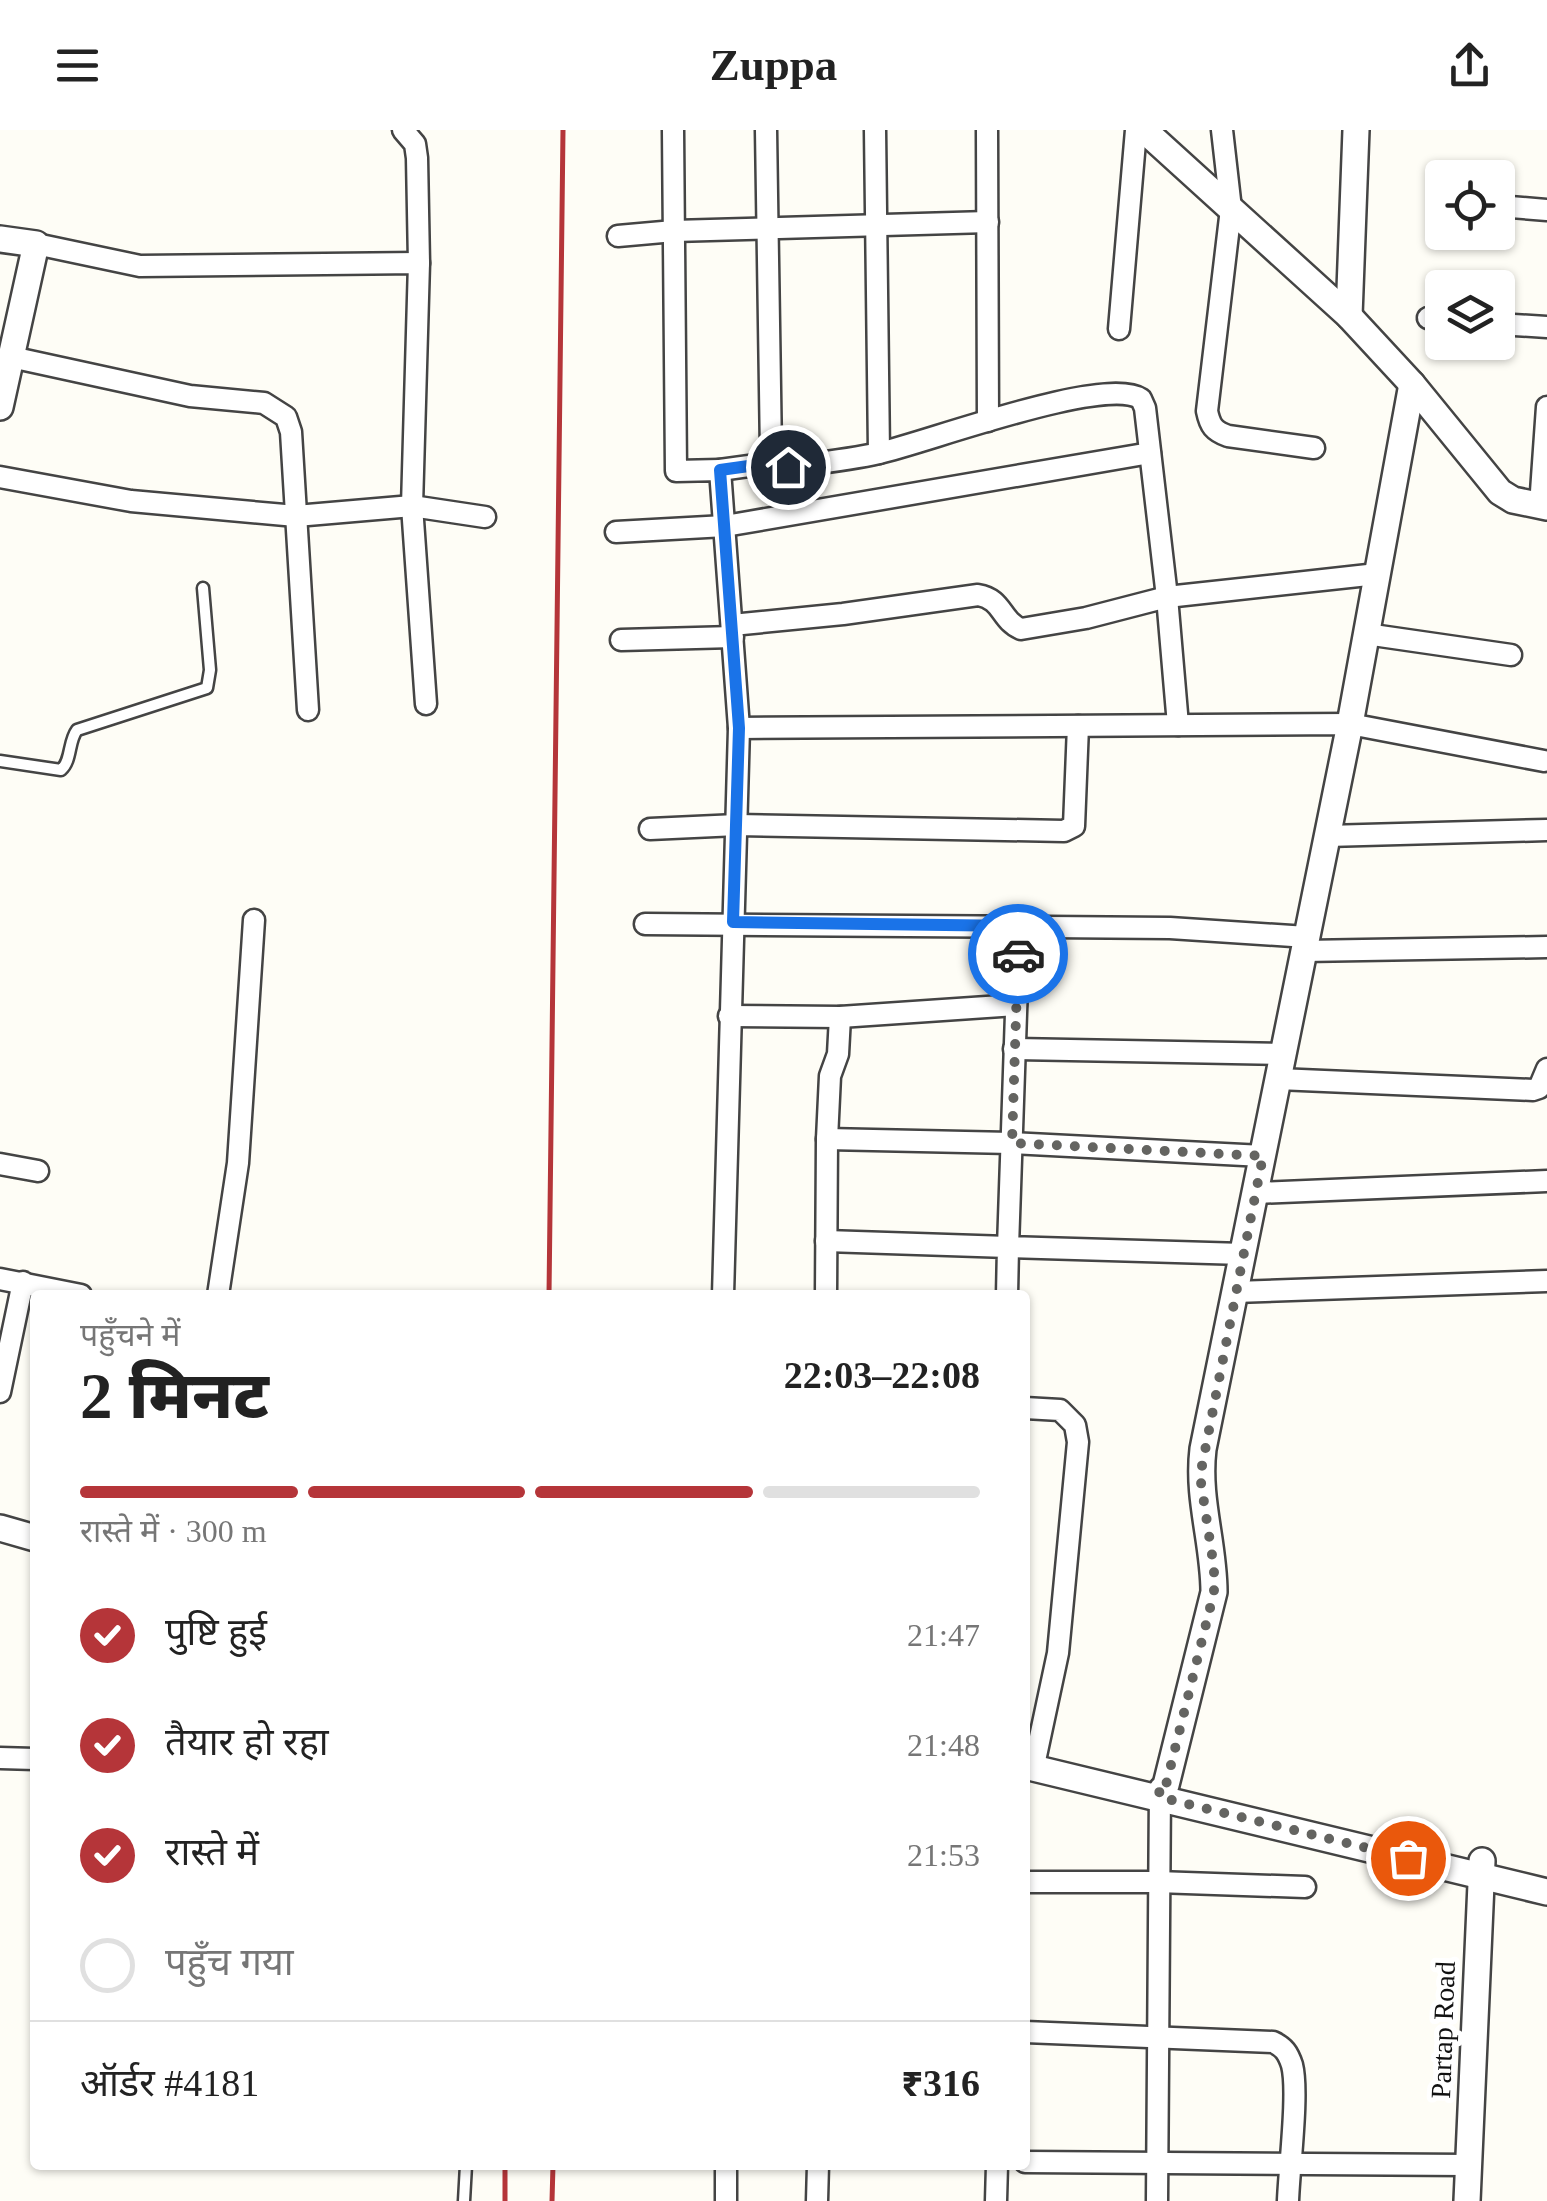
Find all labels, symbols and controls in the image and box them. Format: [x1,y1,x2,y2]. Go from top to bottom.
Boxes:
icon: menu [50,38,105,93]
icon: share [1442,38,1497,93]
text: Zuppa [710,40,837,90]
map controls [1425,160,1515,360]
button: locate [1425,160,1515,250]
button: layers [1425,270,1515,360]
pin [746,425,831,510]
icon: home [761,440,816,495]
courier [968,904,1068,1004]
icon: car [991,927,1046,982]
text: पहुँचने में [80,1317,180,1353]
text: 22:03–22:08 [784,1354,980,1396]
text: 2 मिनट [80,1360,269,1432]
text: रास्ते में · 300 m [80,1513,267,1549]
icon: check [80,1608,135,1663]
text: पुष्टि हुई [165,1611,267,1653]
text: 21:47 [907,1617,980,1653]
icon: check [80,1718,135,1773]
text: तैयार हो रहा [165,1721,329,1763]
text: 21:48 [907,1727,980,1763]
pin [1366,1816,1451,1901]
icon: check [80,1828,135,1883]
text: रास्ते में [165,1831,259,1873]
icon: bag [1381,1831,1436,1886]
text: 21:53 [907,1837,980,1873]
text: पहुँच गया [165,1941,294,1983]
street label: Partap Road [1425,1961,1461,2099]
text: ऑर्डर #4181 [80,2062,259,2104]
text: ₹316 [901,2062,980,2104]

